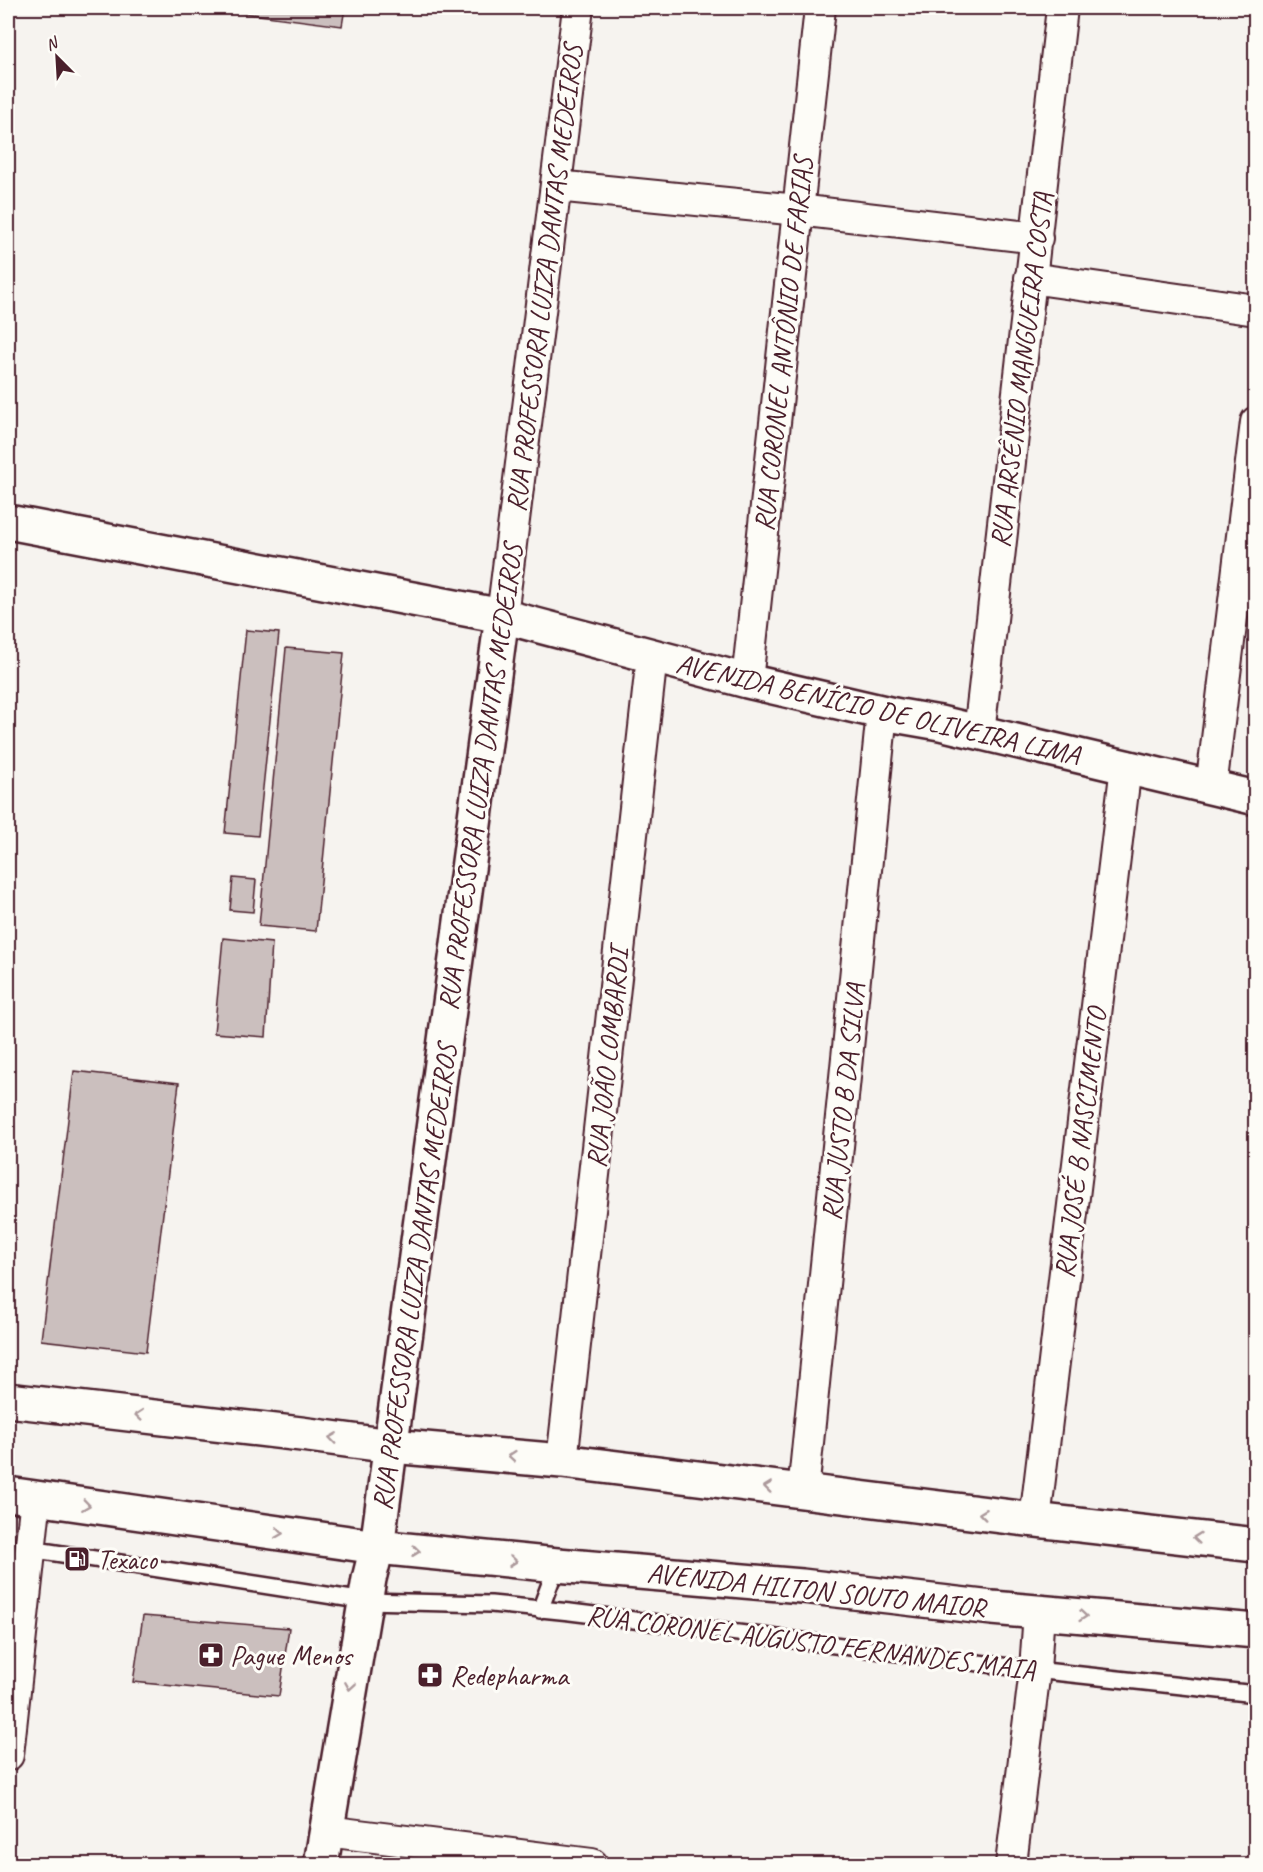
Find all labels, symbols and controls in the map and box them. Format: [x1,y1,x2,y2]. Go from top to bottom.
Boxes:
north arrow [27,27,87,87]
text: N [43,32,63,55]
street label: RUA PROFESSORA LUIZA DANTAS MEDEIROS [498,39,590,514]
street label: RUA CORONEL ANTÔNIO DE FARIAS [746,152,820,533]
street label: RUA ARSÊNIO MANGUEIRA COSTA [982,190,1060,550]
street label: RUA PROFESSORA LUIZA DANTAS MEDEIROS [430,538,531,1012]
street label: AVENIDA BENÍCIO DE OLIVEIRA LIMA [673,645,1085,773]
street label: RUA JOÃO LOMBARDI [578,941,637,1169]
street label: RUA JUSTO B DA SILVA [813,980,873,1222]
street label: RUA JOSÉ B NASCIMENTO [1046,1003,1114,1280]
street label: RUA PROFESSORA LUIZA DANTAS MEDEIROS [364,1038,465,1512]
one-way arrow [135,1410,144,1422]
one-way arrow [328,1432,338,1445]
one-way arrow [508,1450,517,1463]
one-way arrow [764,1482,773,1494]
one-way arrow [82,1498,91,1510]
one-way arrow [978,1508,987,1521]
one-way arrow [275,1526,284,1538]
one-way arrow [1193,1532,1202,1545]
place label: Texaco [97,1542,159,1577]
fuel station icon: Texaco [62,1544,92,1574]
one-way arrow [411,1544,420,1557]
one-way arrow [508,1554,517,1567]
street label: AVENIDA HILTON SOUTO MAIOR [645,1555,990,1625]
street label: RUA CORONEL AUGUSTO FERNANDES MAIA [585,1597,1038,1687]
one-way arrow [1079,1609,1088,1622]
place label: Pague Menos [230,1638,354,1673]
pharmacy icon: Pague Menos [196,1640,226,1670]
place label: Redepharma [450,1658,570,1693]
pharmacy icon: Redepharma [415,1660,445,1690]
one-way arrow [344,1681,357,1691]

